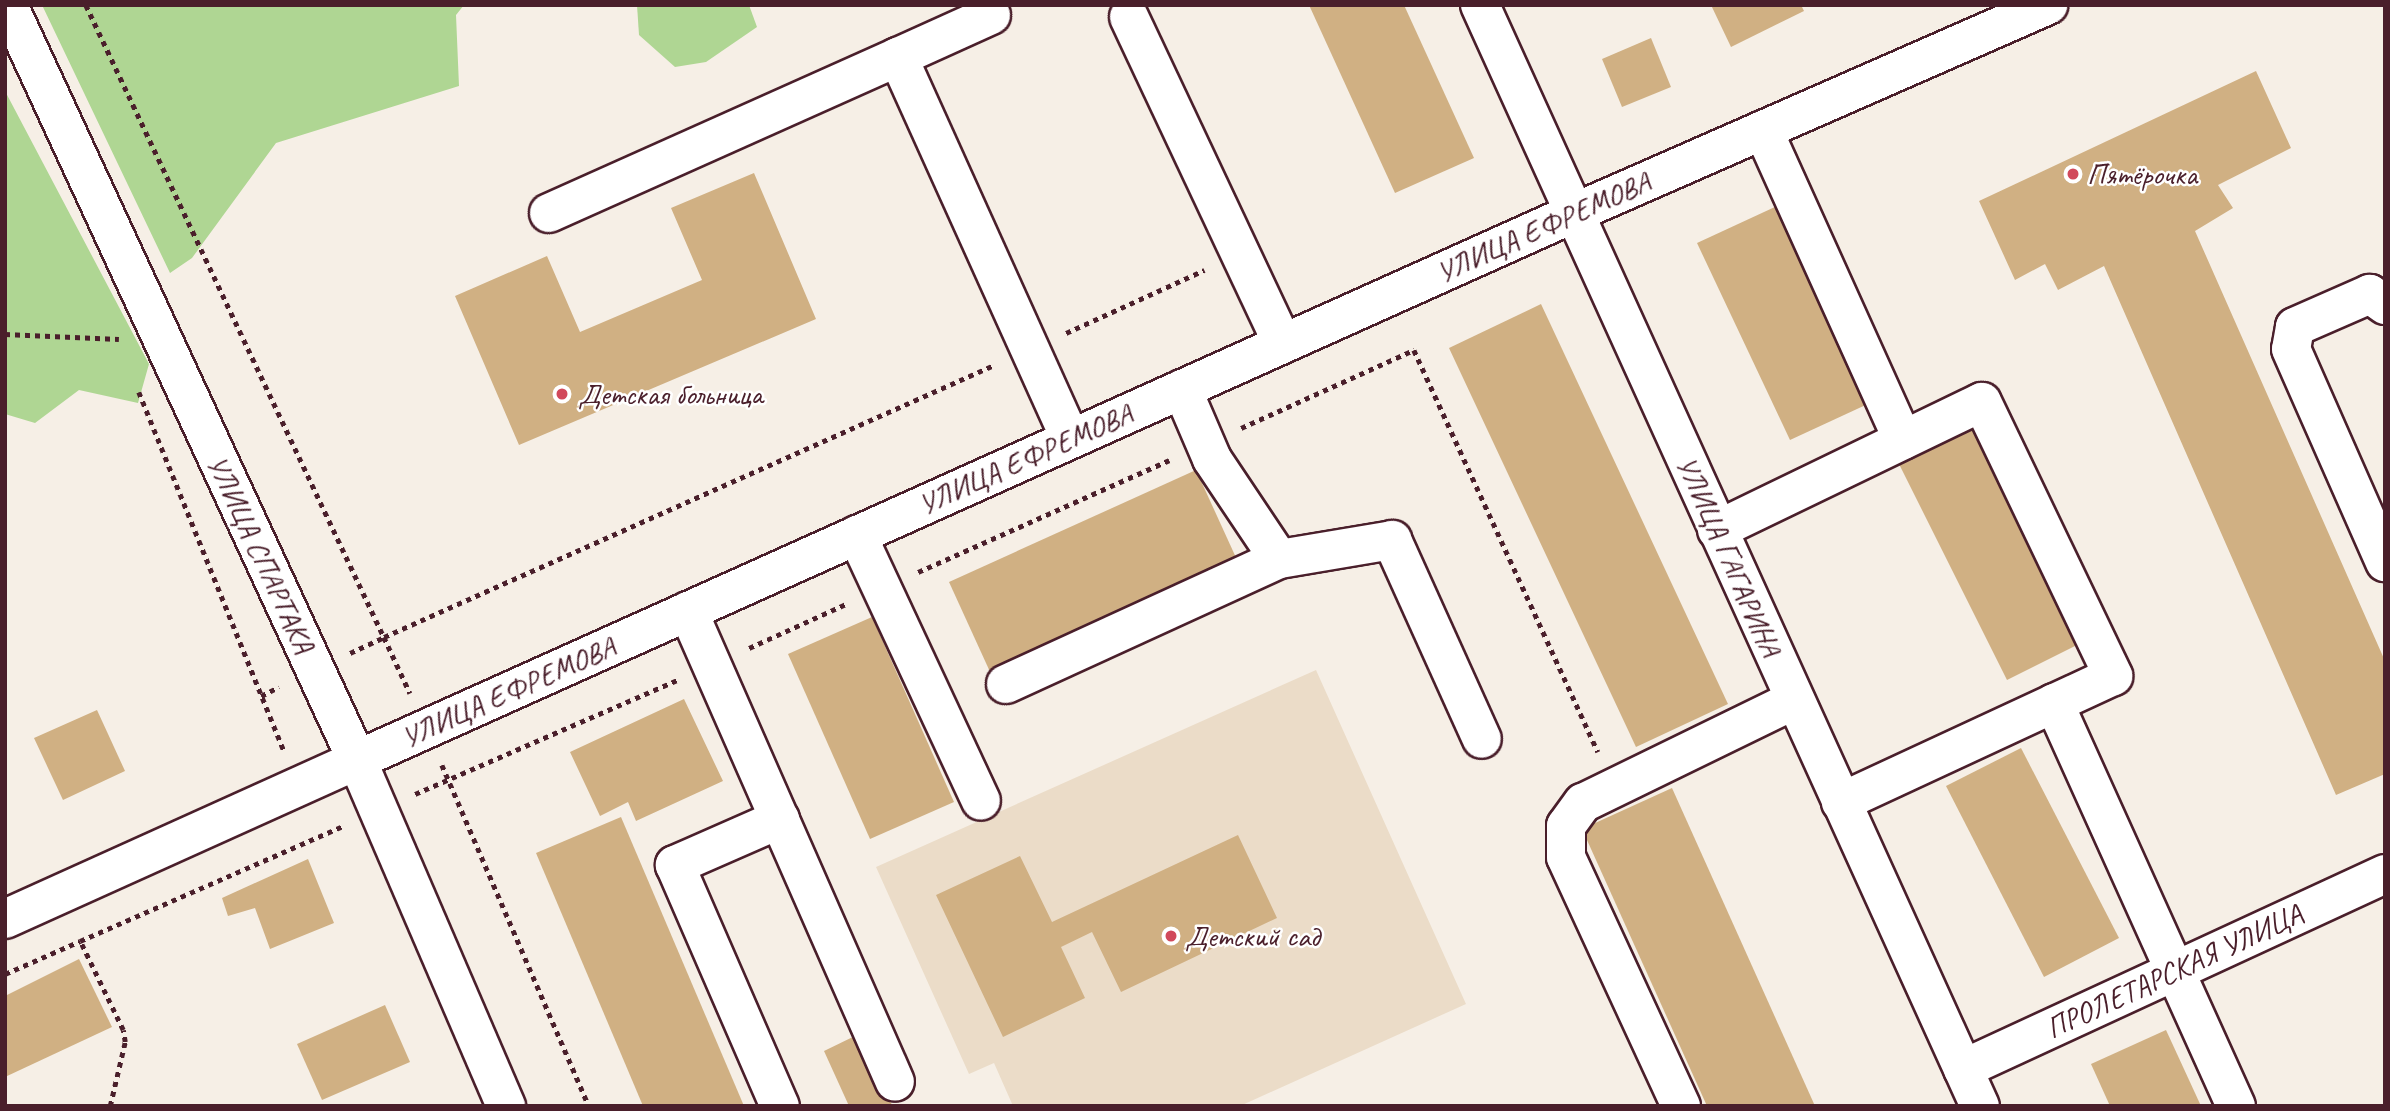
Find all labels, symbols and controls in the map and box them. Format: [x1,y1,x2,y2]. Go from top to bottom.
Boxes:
place label: Пятёрочка [2087,156,2197,192]
street label: УЛИЦА ЕФРЕМОВА [1432,164,1654,290]
marker: Пятёрочка [2065,166,2081,182]
place label: Детская больница [578,376,763,412]
marker: Детская больница [552,384,572,404]
street label: УЛИЦА ЕФРЕМОВА [914,396,1136,522]
street label: УЛИЦА СПАРТАКА [199,449,323,659]
street label: УЛИЦА ГАГАРИНА [1669,450,1789,662]
street label: УЛИЦА ЕФРЕМОВА [397,629,619,755]
street label: ПРОЛЕТАРСКАЯ УЛИЦА [2040,896,2308,1046]
place label: Детский сад [1185,918,1320,954]
marker: Детский сад [1163,928,1179,944]

